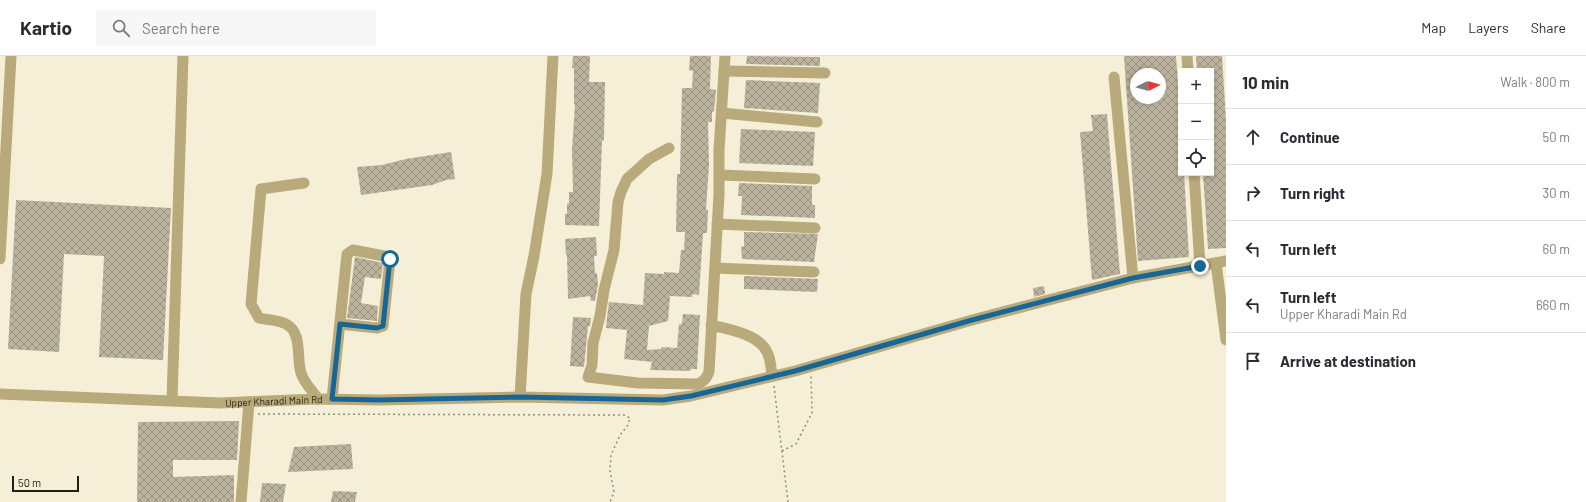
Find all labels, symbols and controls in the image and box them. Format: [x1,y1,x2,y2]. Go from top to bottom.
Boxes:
search box [96,10,376,46]
text: Kartio [20,16,72,39]
icon: search [110,17,132,39]
text: Search here [142,19,220,37]
text: Map [1421,19,1446,36]
text: Layers [1468,19,1509,36]
text: Share [1531,19,1566,36]
north arrow [1130,68,1166,104]
map controls [1178,68,1214,176]
button: + [1178,68,1214,104]
text: 10 min [1242,72,1289,92]
text: Walk · 800 m [1500,74,1570,90]
button: − [1178,104,1214,140]
icon: ahead [1242,126,1264,148]
text: Continue [1280,128,1340,146]
text: 50 m [1543,129,1570,145]
button: locate [1178,140,1214,176]
icon: right [1242,182,1264,204]
text: Turn right [1280,184,1345,202]
text: 30 m [1543,185,1570,201]
icon: left [1242,238,1264,260]
text: Turn left [1280,240,1336,258]
text: 60 m [1543,241,1570,257]
route start [381,250,399,268]
route end [1191,257,1209,275]
text: Turn left [1280,288,1336,306]
icon: left [1242,294,1264,316]
text: 660 m [1536,297,1570,313]
text: Upper Kharadi Main Rd [1280,306,1407,322]
icon: arrive [1242,350,1264,372]
text: Arrive at destination [1280,352,1416,370]
street label: Upper Kharadi Main Rd [225,393,323,409]
scale bar [12,474,79,493]
text: 50 m [18,476,41,489]

